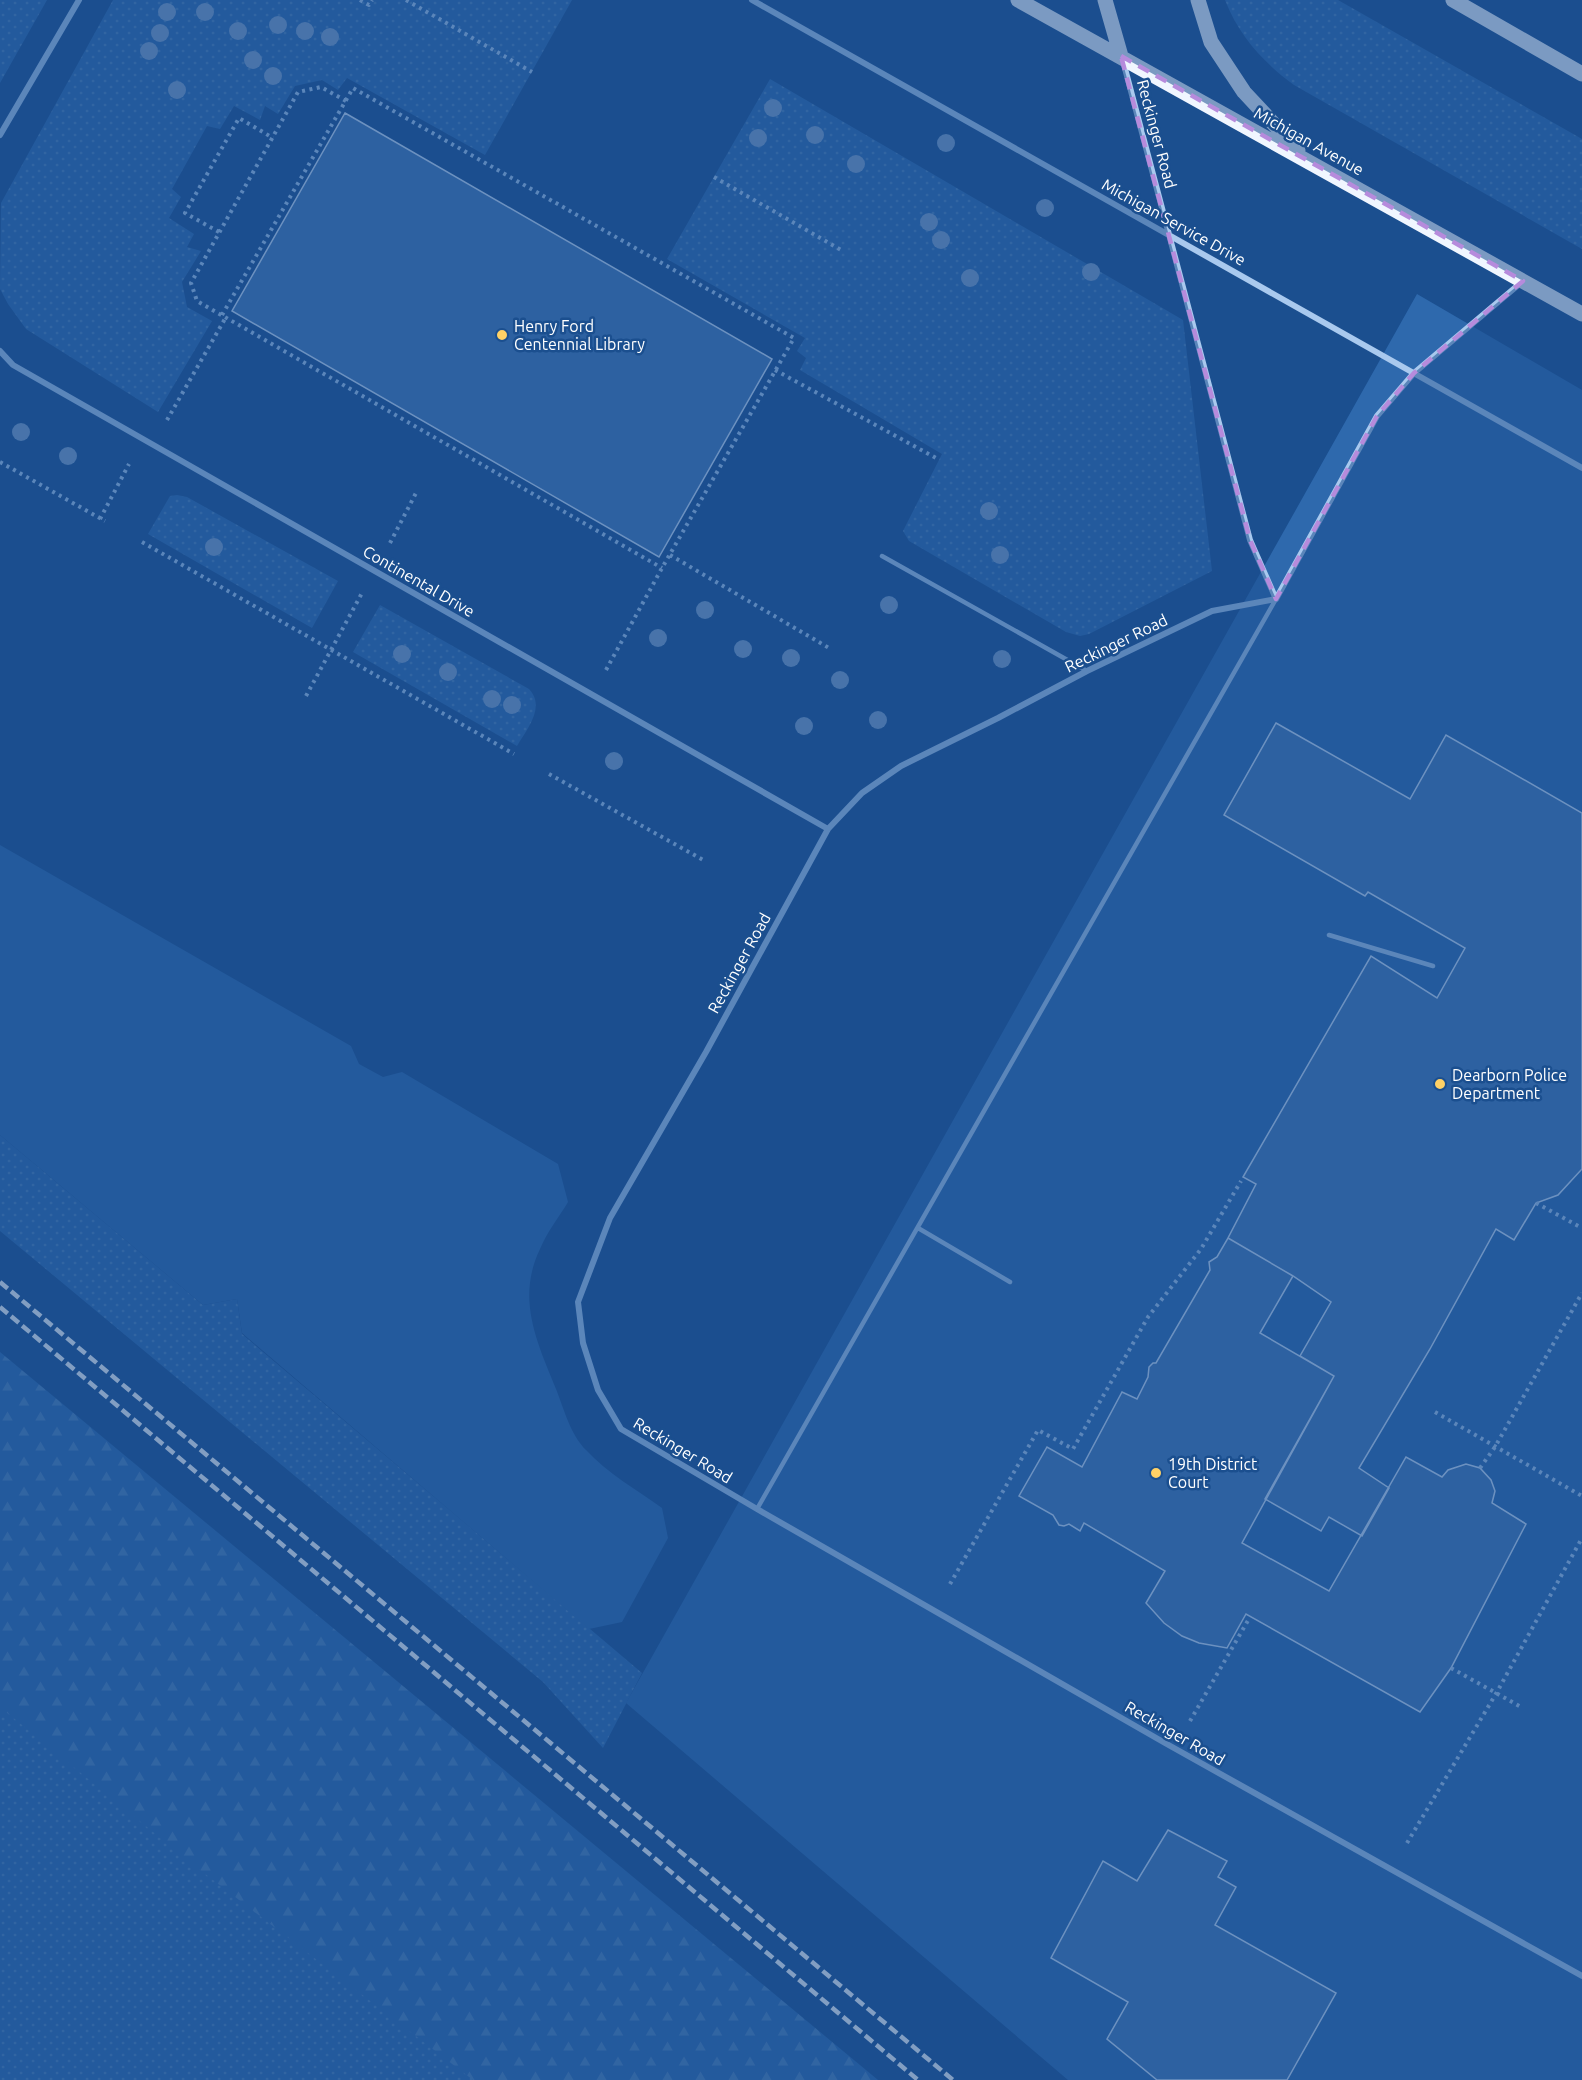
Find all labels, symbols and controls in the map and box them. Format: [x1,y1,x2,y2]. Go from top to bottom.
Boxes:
street label: Reckinger Road [1134,78,1180,190]
street label: Michigan Avenue [1251,103,1367,179]
street label: Michigan Service Drive [1099,175,1249,269]
place label: Henry Ford Centennial Library [514,317,645,353]
marker: Henry Ford Centennial Library [495,328,509,342]
street label: Continental Drive [360,542,478,620]
street label: Reckinger Road [1062,610,1170,676]
street label: Reckinger Road [704,910,774,1016]
place label: Dearborn Police Department [1452,1066,1567,1102]
marker: Dearborn Police Department [1433,1077,1447,1091]
street label: Reckinger Road [630,1413,736,1487]
place label: 19th District Court [1168,1455,1258,1491]
marker: 19th District Court [1149,1466,1163,1480]
street label: Reckinger Road [1122,1697,1228,1769]

